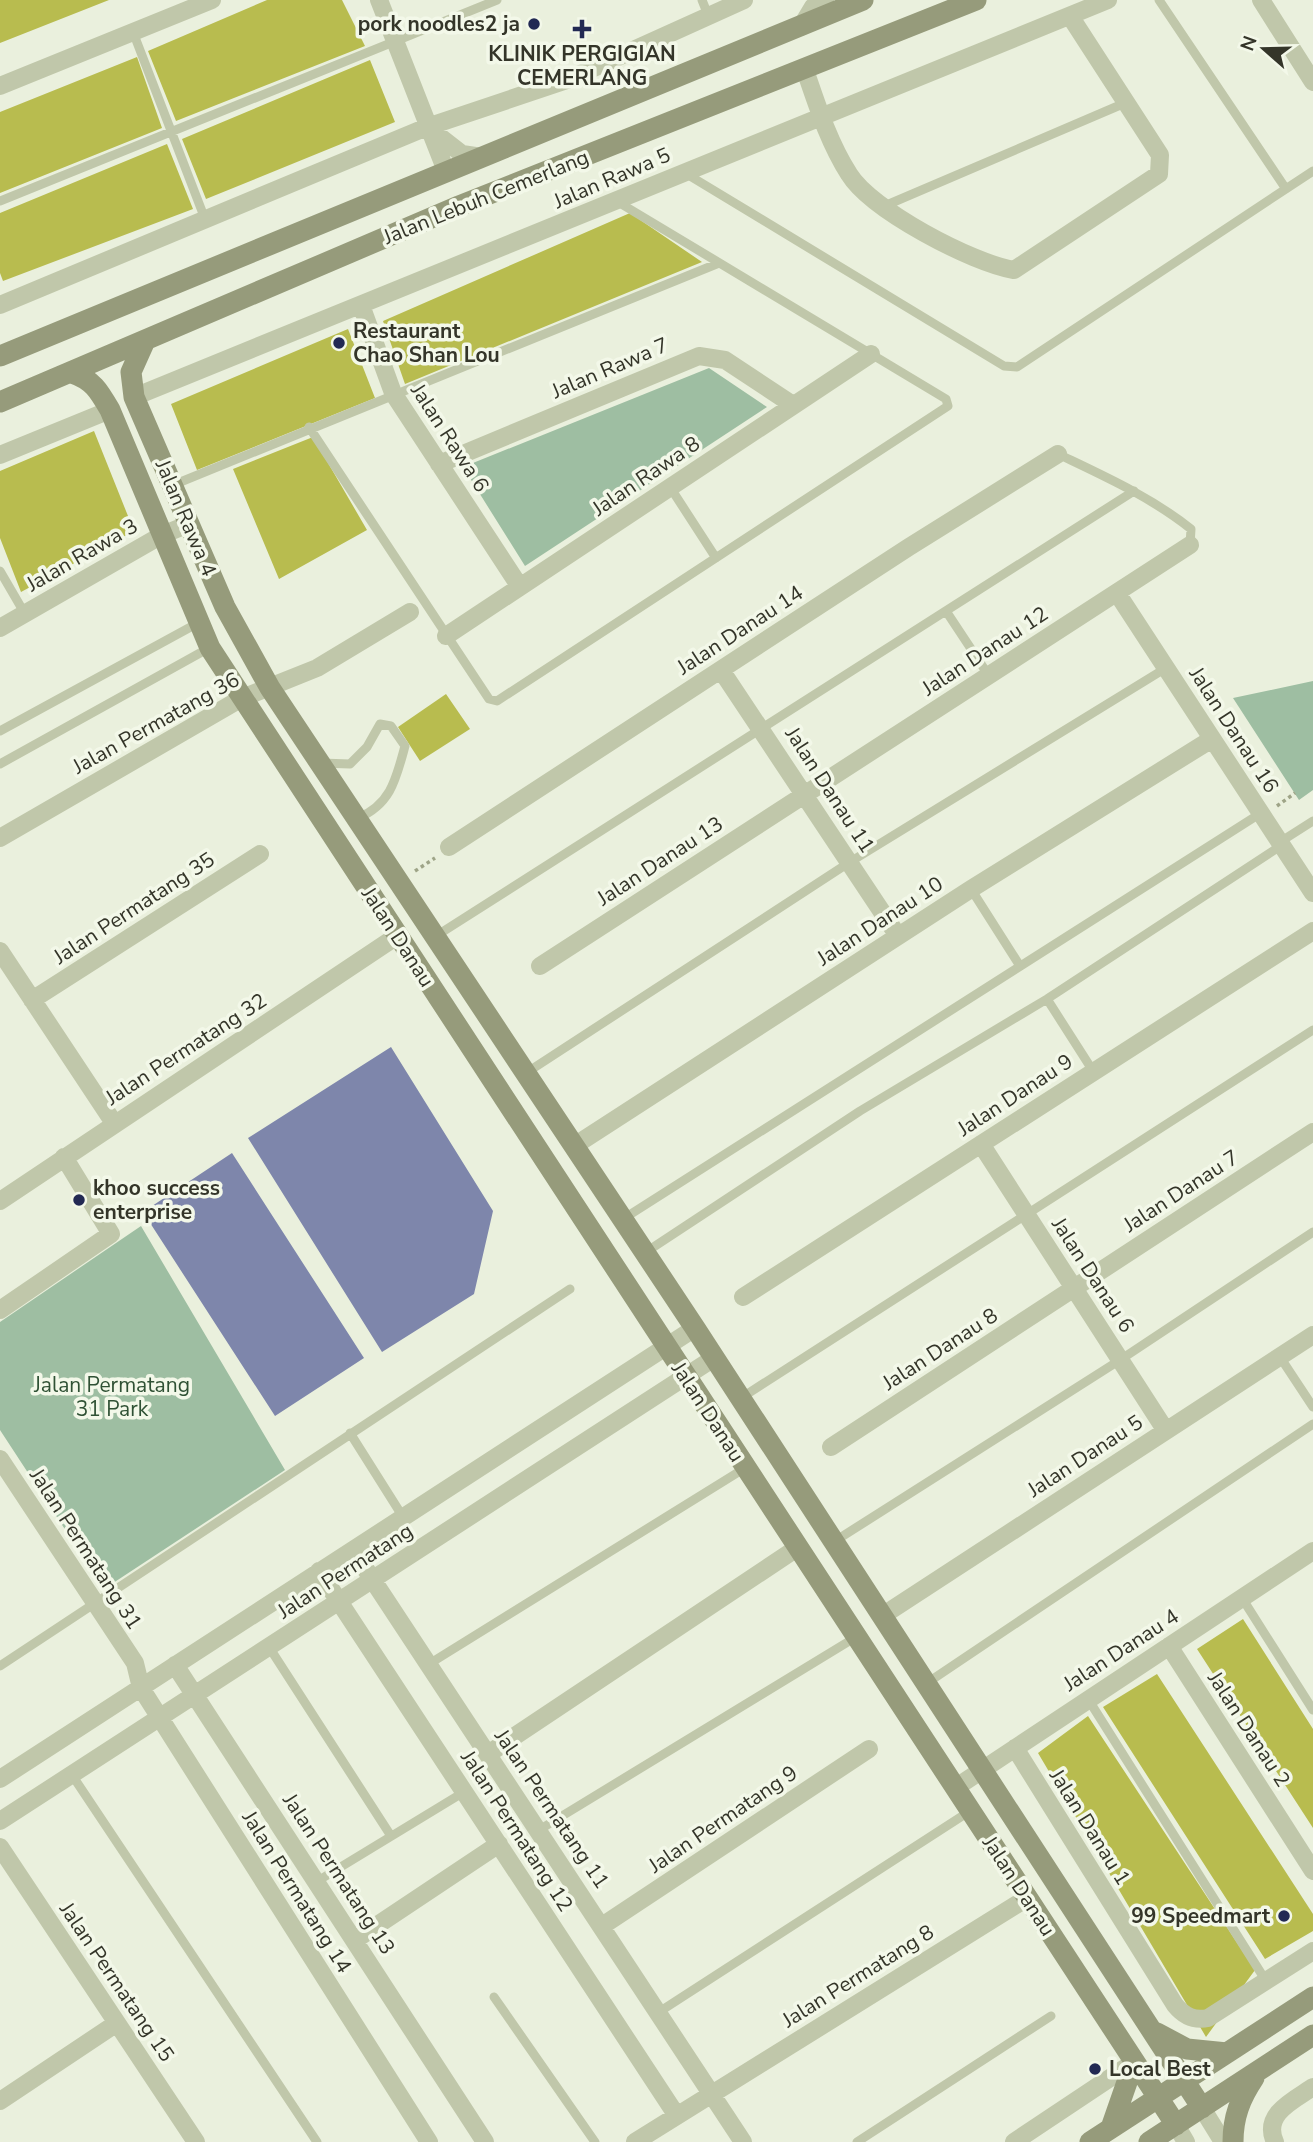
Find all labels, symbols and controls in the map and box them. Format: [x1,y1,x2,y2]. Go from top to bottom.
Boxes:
place label: pork noodles2 ja [358,10,520,38]
north arrow [1229,14,1299,84]
marker: pork noodles2 ja [526,16,542,32]
marker: KLINIK PERGIGIAN CEMERLANG [572,19,592,39]
text: N [1234,32,1264,55]
place label: KLINIK PERGIGIAN CEMERLANG [488,40,676,92]
street label: Jalan Rawa 5 [548,141,675,216]
street label: Jalan Lebuh Cemerlang [378,143,593,251]
place label: Restaurant Chao Shan Lou [353,317,500,369]
street label: Jalan Rawa 7 [546,331,673,406]
marker: Restaurant Chao Shan Lou [331,335,347,351]
street label: Jalan Rawa 6 [404,377,496,498]
street label: Jalan Rawa 8 [586,430,705,523]
street label: Jalan Rawa 4 [148,454,223,581]
street label: Jalan Rawa 3 [20,512,143,599]
street label: Jalan Danau 14 [671,579,808,682]
street label: Jalan Danau 12 [916,600,1053,703]
street label: Jalan Danau 16 [1182,661,1285,798]
street label: Jalan Permatang 36 [67,666,244,781]
street label: Jalan Danau 11 [778,721,881,858]
street label: Jalan Danau 13 [591,810,728,913]
street label: Jalan Permatang 35 [47,845,220,971]
street label: Jalan Danau 10 [811,870,948,973]
street label: Jalan Danau [355,881,441,992]
street label: Jalan Permatang 32 [99,986,272,1112]
street label: Jalan Danau 9 [951,1047,1078,1143]
street label: Jalan Danau 7 [1117,1143,1244,1239]
place label: khoo success enterprise [93,1174,220,1226]
marker: khoo success enterprise [71,1192,87,1208]
street label: Jalan Danau 6 [1045,1211,1141,1338]
street label: Jalan Danau 8 [876,1301,1003,1397]
street label: Jalan Danau [665,1356,751,1467]
park label: Jalan Permatang 31 Park [33,1371,190,1423]
street label: Jalan Danau 5 [1021,1408,1148,1504]
street label: Jalan Permatang 31 [23,1462,149,1635]
street label: Jalan Permatang [271,1517,418,1626]
street label: Jalan Danau 4 [1057,1602,1184,1698]
street label: Jalan Danau 2 [1201,1665,1297,1792]
street label: Jalan Permatang 11 [488,1723,616,1894]
street label: Jalan Permatang 12 [454,1744,580,1917]
street label: Jalan Permatang 9 [642,1759,803,1880]
street label: Jalan Danau 1 [1043,1763,1137,1890]
street label: Jalan Permatang 13 [276,1787,402,1960]
street label: Jalan Permatang 14 [235,1805,358,1979]
street label: Jalan Danau [976,1830,1062,1941]
street label: Jalan Permatang 15 [53,1896,181,2067]
place label: 99 Speedmart [1131,1902,1271,1930]
marker: 99 Speedmart [1276,1908,1292,1924]
street label: Jalan Permatang 8 [776,1918,939,2034]
place label: Local Best [1109,2055,1211,2083]
marker: Local Best [1087,2061,1103,2077]

